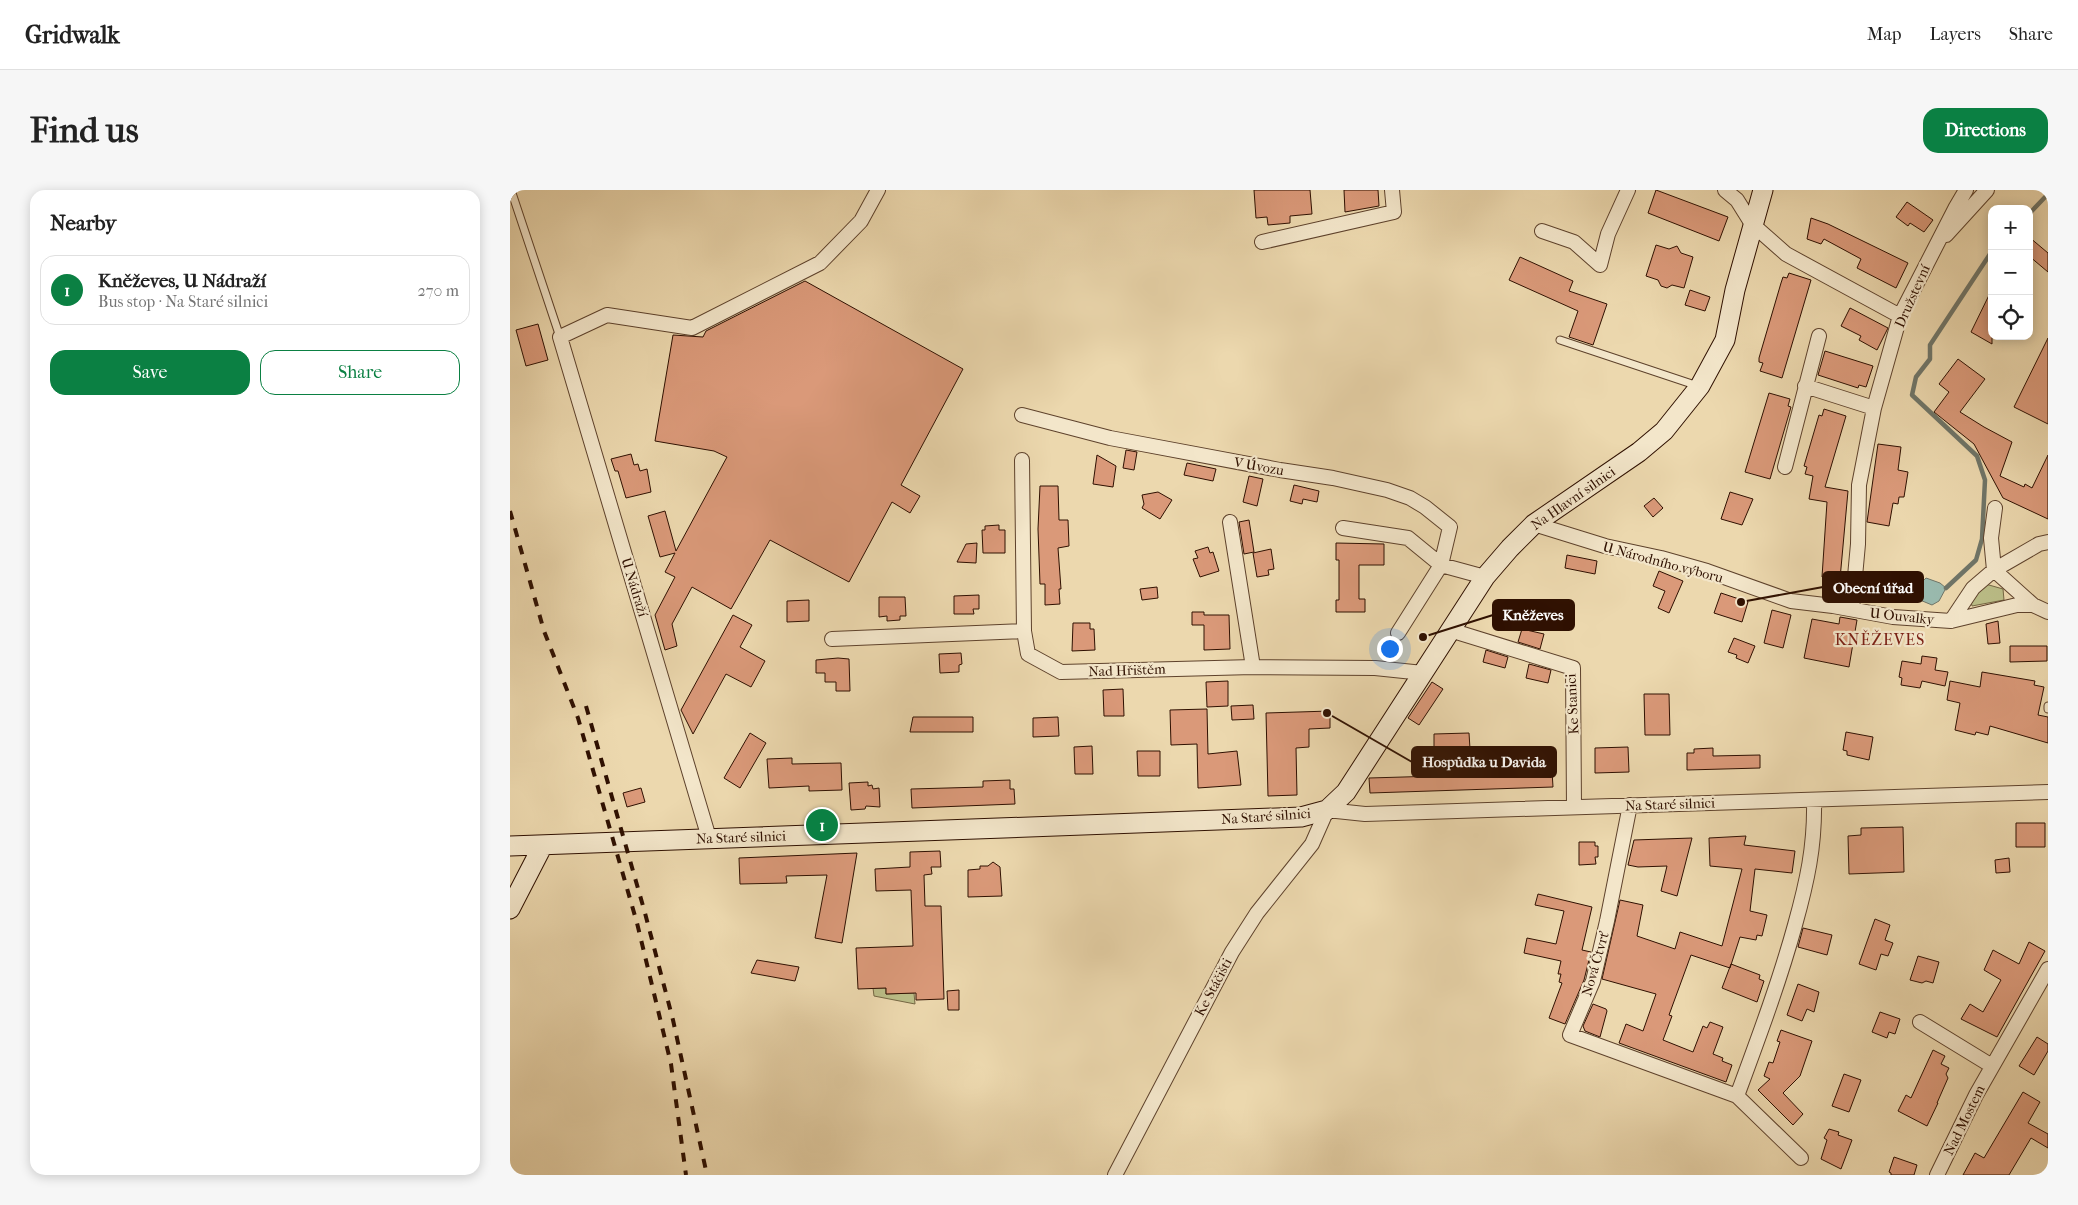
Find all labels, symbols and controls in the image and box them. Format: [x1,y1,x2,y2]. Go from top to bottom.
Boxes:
text: Gridwalk [25,21,120,49]
text: Map [1867,24,1901,45]
text: Layers [1929,24,1981,45]
text: Share [2009,24,2053,45]
button: Directions [1923,108,2048,153]
text: Find us [30,110,139,151]
map controls [1988,205,2033,340]
button: + [1988,205,2033,250]
text: Nearby [50,211,116,235]
button: − [1988,250,2033,295]
street label: Družstevní [1891,261,1934,330]
text: Kněževes, U Nádraží [98,270,266,292]
text: 1 [64,281,70,300]
text: 270 m [418,281,459,300]
text: Bus stop · Na Staré silnici [98,292,268,311]
button: locate [1988,295,2033,340]
button: Save [50,350,250,395]
button: Share [260,350,460,395]
street label: V Úvozu [1231,453,1286,479]
street label: Na Hlavní silnici [1528,463,1619,534]
street label: U Národního výboru [1601,538,1725,587]
street label: U Nádraží [617,555,652,620]
callout: Obecní úřad [1823,572,1923,602]
text: Obecní úřad [1833,579,1914,597]
callout: Kněževes [1493,600,1574,630]
street label: U Ouvalky [1869,605,1936,628]
text: Kněževes [1502,606,1564,624]
district label: KNĚŽEVES [1835,629,1925,649]
your location [1377,636,1403,662]
street label: Nad Hřištěm [1088,661,1166,680]
street label: Ke Stanici [1562,673,1583,735]
callout: Hospůdka u Davida [1412,747,1556,777]
text: Hospůdka u Davida [1422,753,1547,771]
street label: Na Staré silnici [1625,794,1715,815]
street label: Na Staré silnici [1221,805,1311,828]
pin: 1 [806,806,838,844]
street label: Na Staré silnici [696,827,786,848]
street label: Nová Čtvrť [1577,929,1613,998]
street label: Ke Stáčišti [1191,955,1236,1019]
street label: Nad Mostem [1940,1082,1989,1158]

